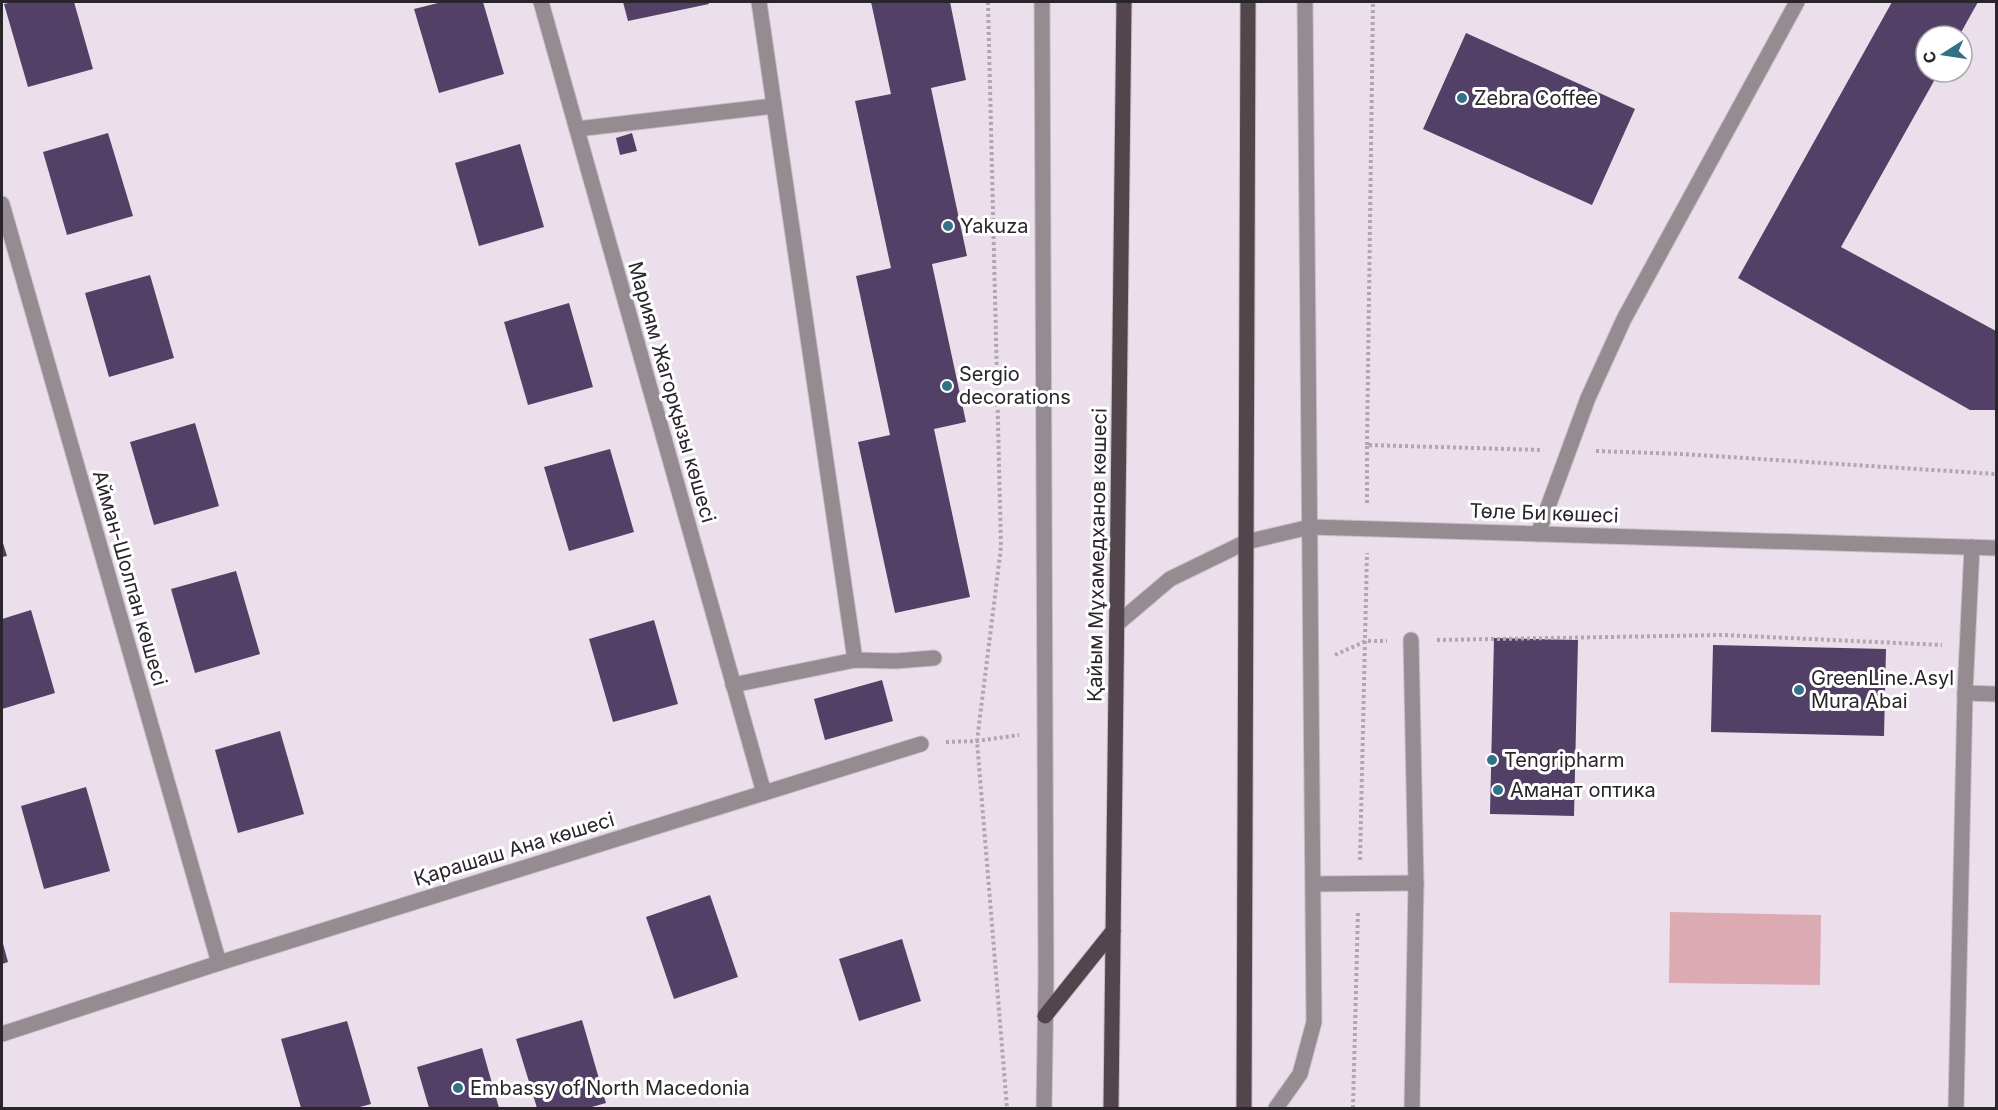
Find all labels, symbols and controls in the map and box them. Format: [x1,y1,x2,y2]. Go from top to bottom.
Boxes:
north arrow [1914,24,1974,84]
text: С [1918,49,1940,65]
place label: Zebra Coffee [1474,86,1598,110]
marker: Zebra Coffee [1455,91,1469,105]
place label: Yakuza [960,214,1028,238]
marker: Yakuza [941,219,955,233]
street label: Мариям Жагорқызы көшесі [623,259,721,525]
place label: Sergio decorations [959,362,1071,409]
marker: Sergio decorations [940,379,954,393]
street label: Қайым Мұхамедханов көшесі [1082,408,1112,702]
street label: Айман-Шолпан көшесі [88,467,172,689]
street label: Төле Би көшесі [1469,498,1619,528]
place label: GreenLine.Asyl Mura Abai [1811,666,1954,713]
marker: GreenLine.Asyl Mura Abai [1792,683,1806,697]
place label: Tengripharm [1504,748,1624,772]
marker: Tengripharm [1485,753,1499,767]
place label: Аманат оптика [1510,778,1656,802]
marker: Аманат оптика [1491,783,1505,797]
street label: Қарашаш Ана көшесі [411,807,617,891]
place label: Embassy of North Macedonia [470,1076,750,1100]
marker: Embassy of North Macedonia [451,1081,465,1095]

